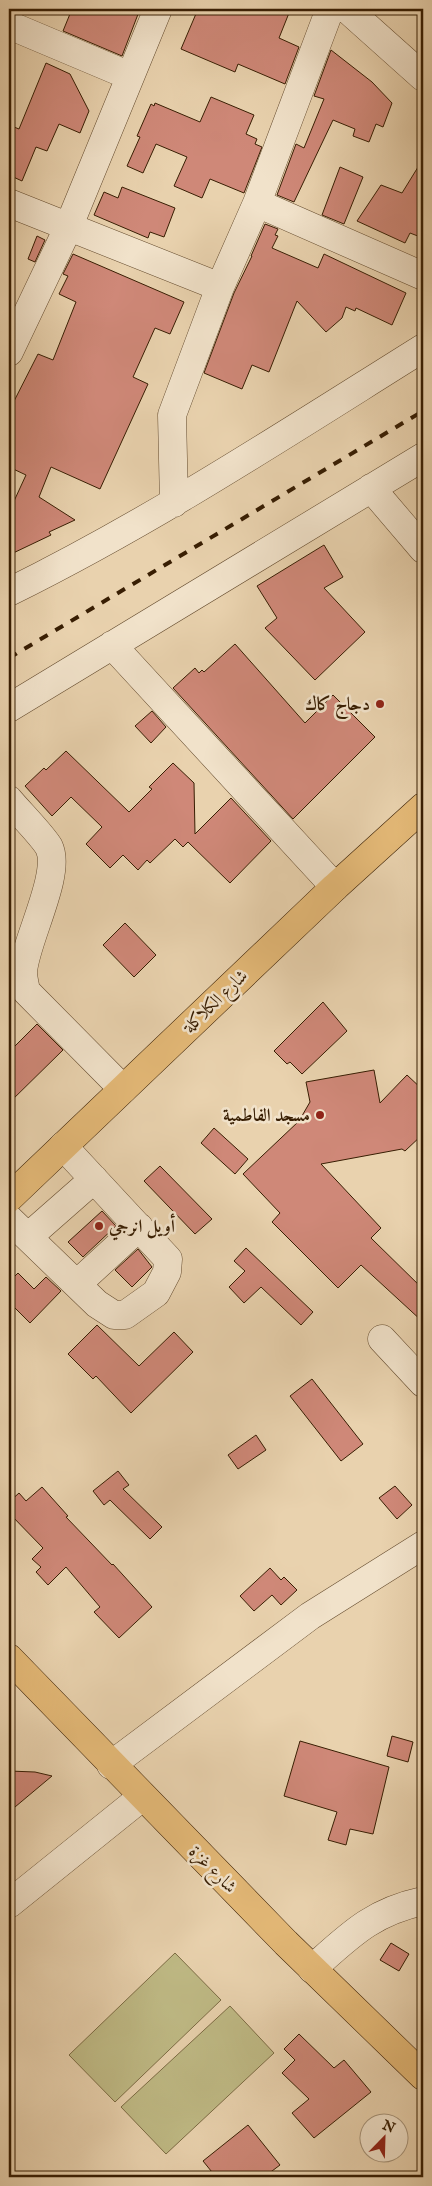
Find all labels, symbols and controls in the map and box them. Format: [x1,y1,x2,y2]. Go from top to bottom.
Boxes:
place label: دجاج كاك [305,694,370,720]
marker: دجاج كاك [374,698,386,710]
street label: شارع الكلاكلة [178,965,255,1041]
place label: مسجد الفاطمية [223,1105,310,1128]
marker: مسجد الفاطمية [314,1109,326,1121]
place label: أويل انرجي [108,1213,176,1241]
marker: أويل انرجي [93,1220,105,1232]
street label: شارع غزة [182,1841,241,1900]
north arrow [360,2114,410,2164]
text: N [379,2116,398,2138]

